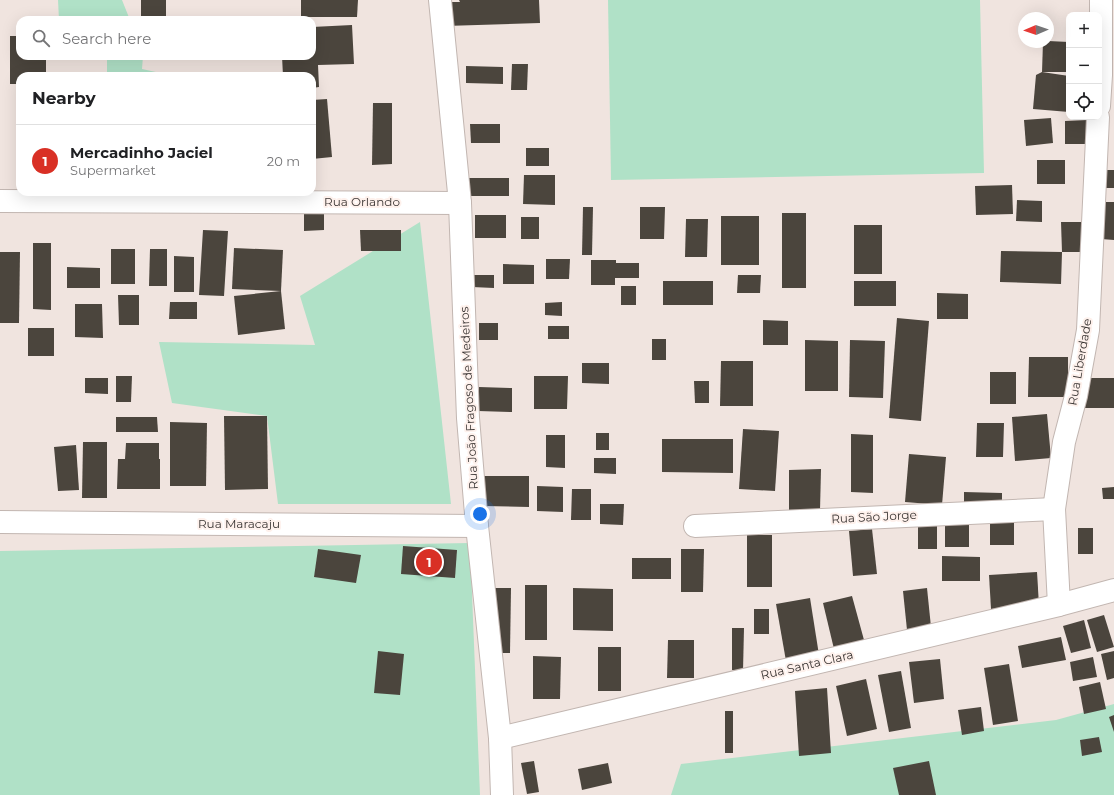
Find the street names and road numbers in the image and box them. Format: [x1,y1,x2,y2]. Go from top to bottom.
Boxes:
street label: Rua Orlando [324,194,400,209]
street label: Rua João Fragoso de Medeiros [456,306,481,490]
street label: Rua Liberdade [1064,317,1095,407]
street label: Rua São Jorge [831,507,917,526]
street label: Rua Maracaju [198,516,280,531]
street label: Rua Santa Clara [759,647,855,682]

